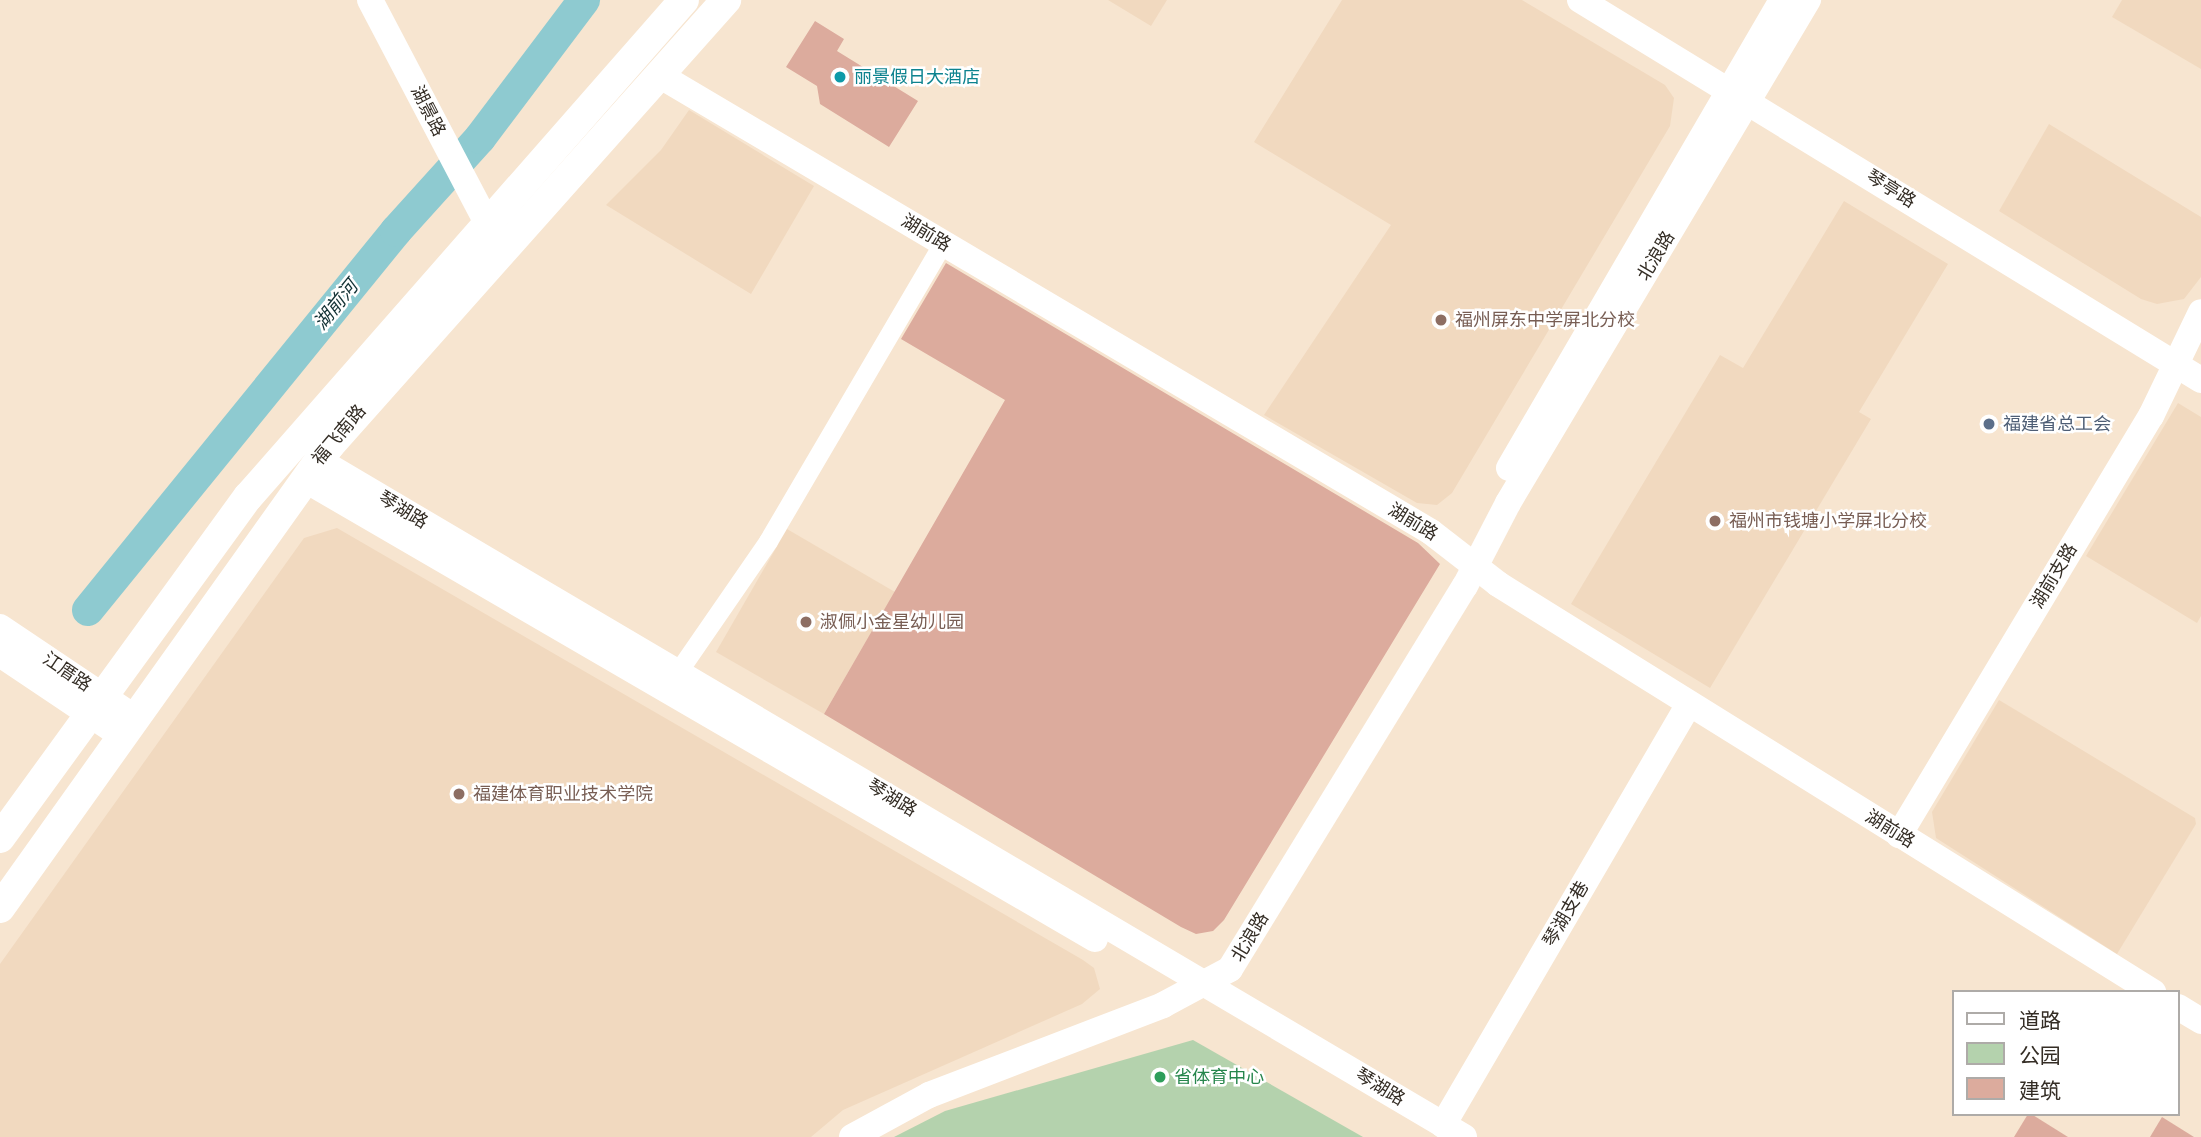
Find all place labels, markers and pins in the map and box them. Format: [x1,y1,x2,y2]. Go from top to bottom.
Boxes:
place label: 丽景假日大酒店 [854,66,980,88]
marker: 丽景假日大酒店 [832,69,848,85]
place label: 福州屏东中学屏北分校 [1455,309,1635,331]
marker: 福州屏东中学屏北分校 [1433,312,1449,328]
place label: 福建省总工会 [2003,413,2111,435]
marker: 福建省总工会 [1981,416,1997,432]
place label: 福州市钱塘小学屏北分校 [1729,510,1927,532]
marker: 福州市钱塘小学屏北分校 [1707,513,1723,529]
place label: 淑佩小金星幼儿园 [820,611,964,633]
marker: 淑佩小金星幼儿园 [798,614,814,630]
place label: 福建体育职业技术学院 [473,783,653,805]
marker: 福建体育职业技术学院 [451,786,467,802]
place label: 省体育中心 [1174,1066,1264,1088]
marker: 省体育中心 [1152,1069,1168,1085]

